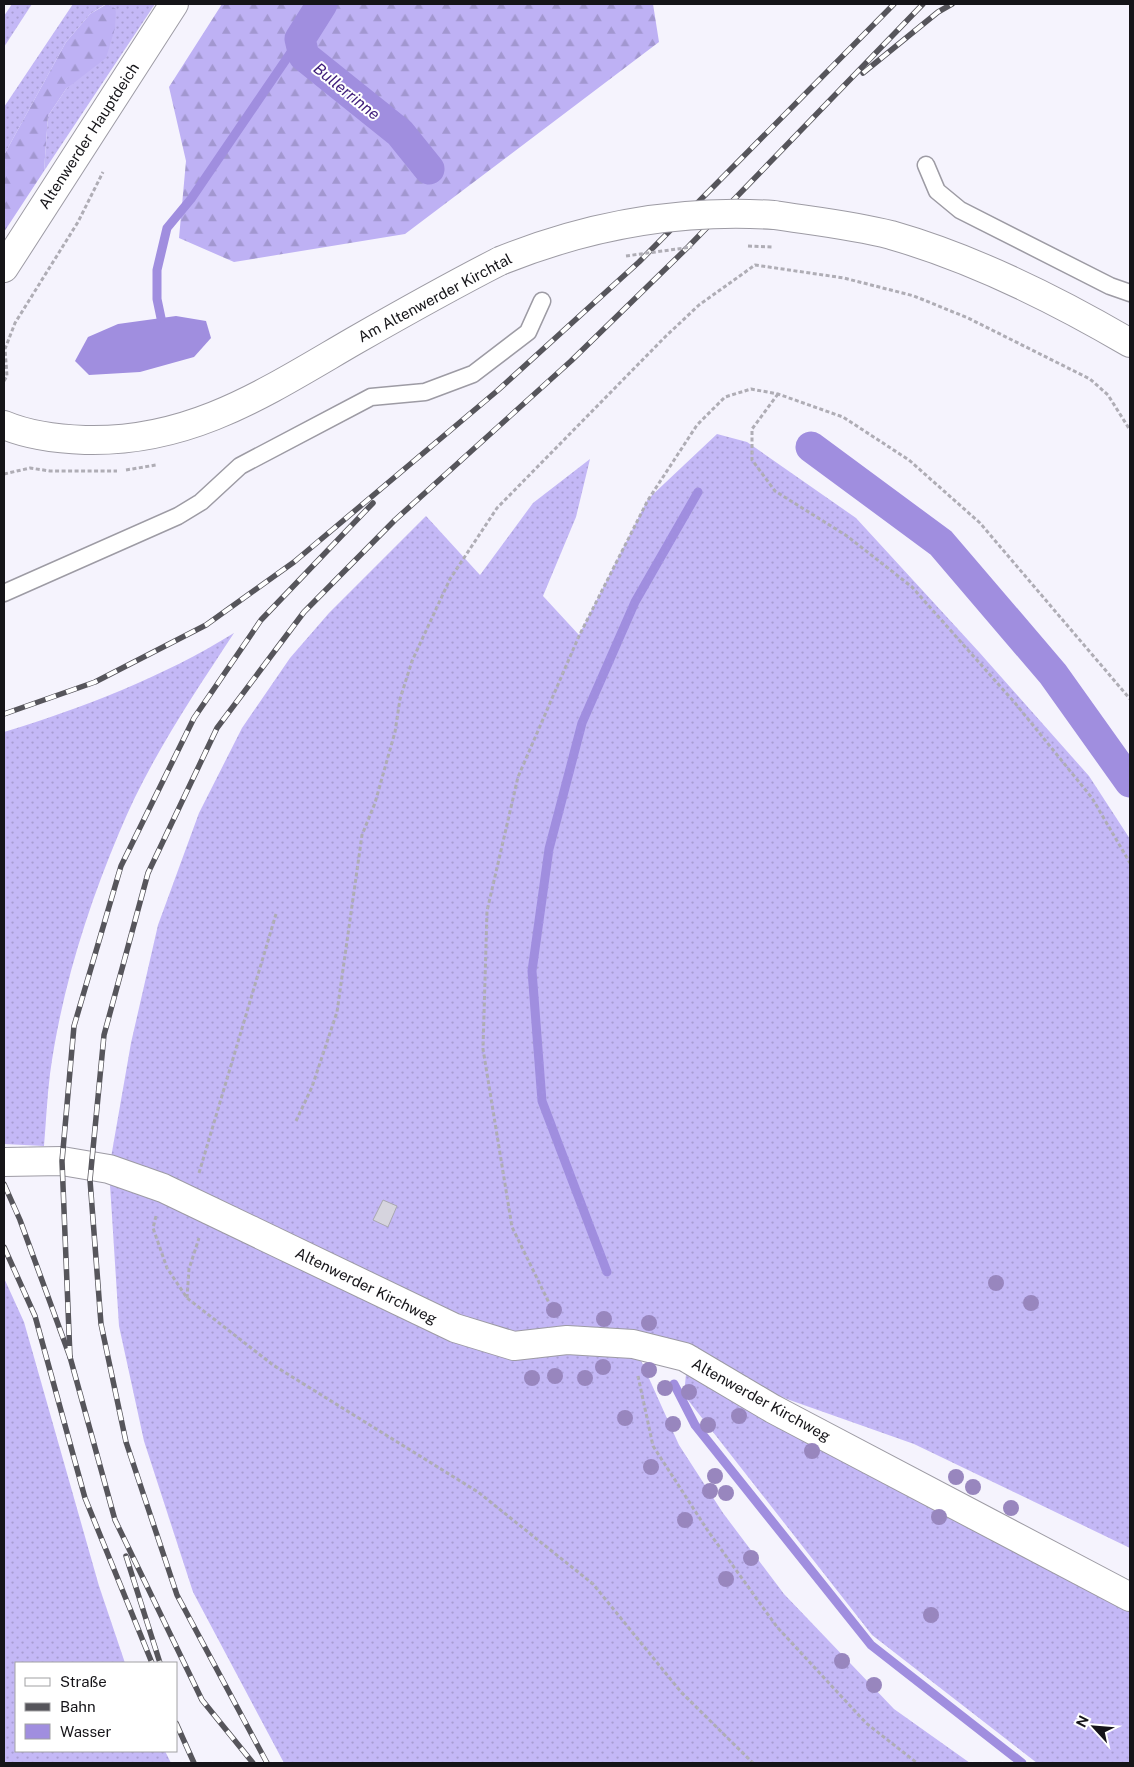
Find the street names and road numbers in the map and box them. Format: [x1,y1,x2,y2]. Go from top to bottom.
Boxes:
street label: Altenwerder Hauptdeich [35,60,142,212]
street label: Am Altenwerder Kirchtal [355,250,515,345]
street label: Altenwerder Kirchweg [293,1244,440,1327]
street label: Altenwerder Kirchweg [689,1354,833,1445]

